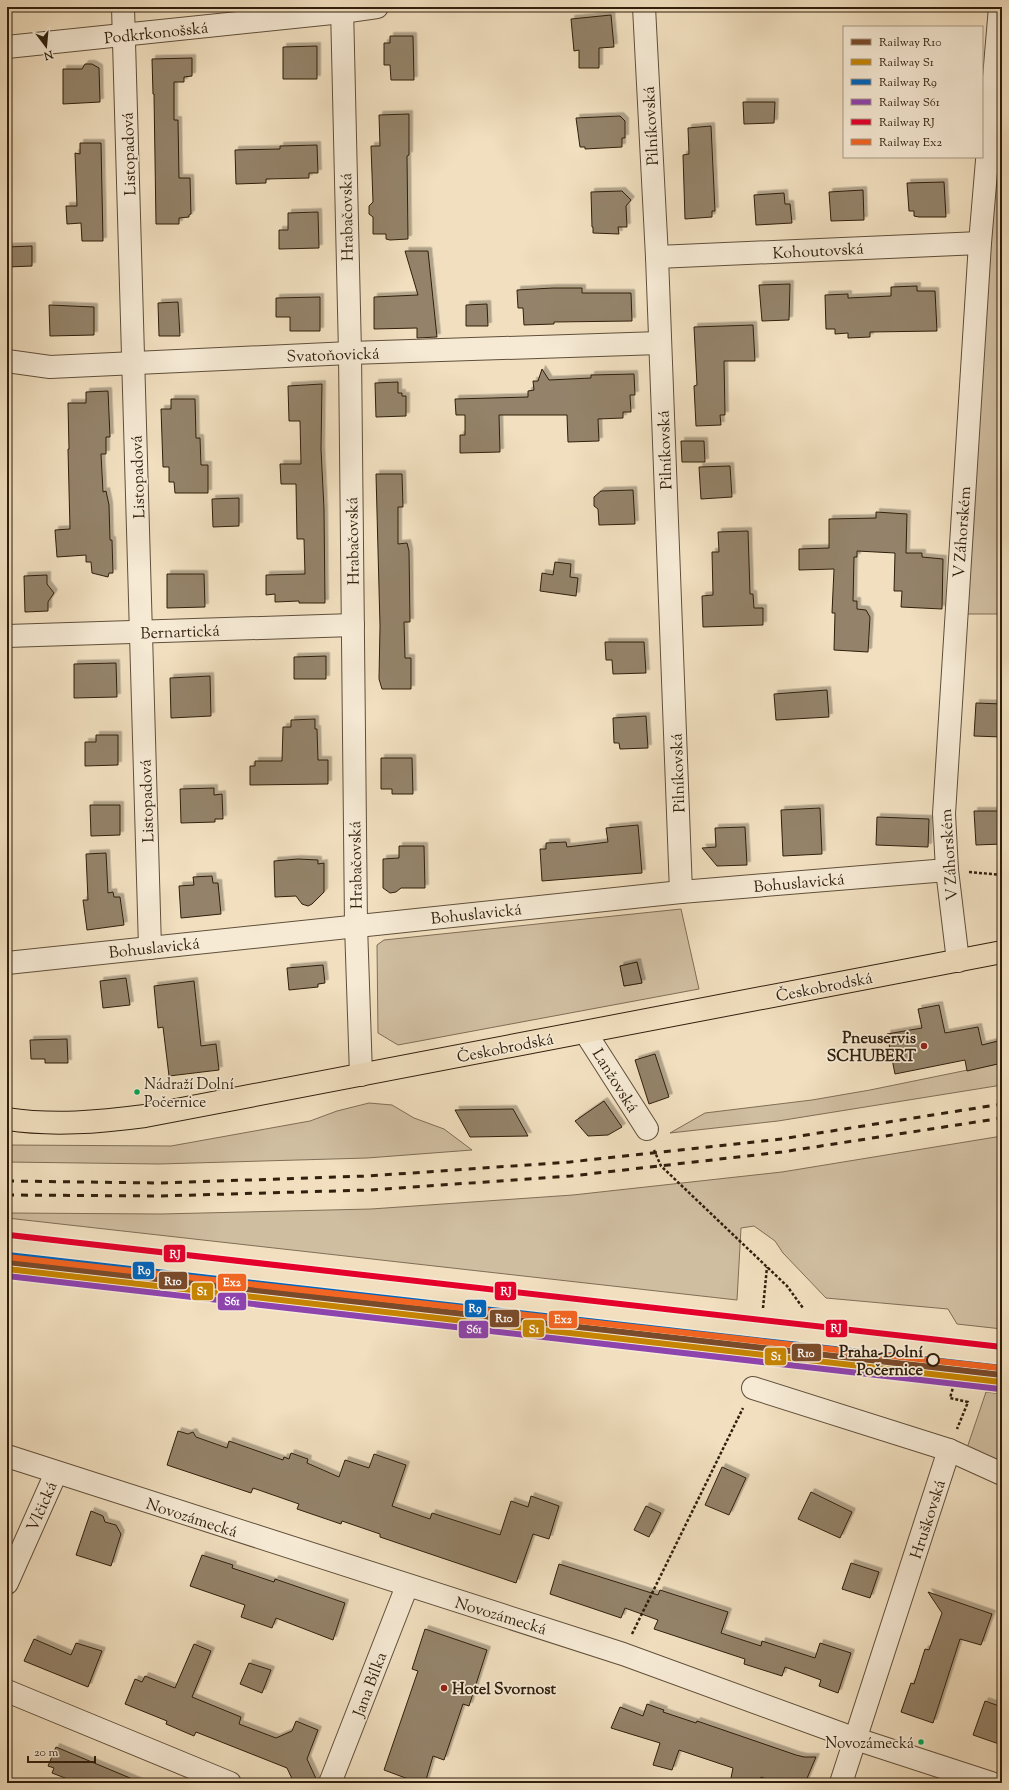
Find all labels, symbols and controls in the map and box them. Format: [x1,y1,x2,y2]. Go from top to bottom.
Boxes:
street label: Podkrkonošská [103,18,210,51]
north arrow [26,26,66,66]
legend [843,26,983,158]
text: Railway R10 [879,34,942,52]
text: N [42,45,56,64]
text: Railway S1 [879,54,934,72]
text: Railway R9 [879,74,937,92]
street label: Pilníkovská [639,85,666,166]
text: Railway S61 [879,94,940,112]
street label: Listopadová [118,111,143,196]
text: Railway RJ [879,114,935,132]
text: Railway Ex2 [879,134,942,152]
street label: Hrabačovská [336,172,361,261]
street label: Kohoutovská [772,239,865,266]
street label: Svatoňovická [286,343,381,370]
street label: Pilníkovská [654,409,679,490]
street label: Listopadová [127,434,152,519]
street label: V Záhorském [949,485,978,579]
street label: Hrabačovská [342,496,367,585]
street label: Bernartická [140,621,221,646]
street label: Pilníkovská [667,732,692,813]
street label: Listopadová [136,758,161,843]
street label: V Záhorském [936,808,965,902]
street label: Hrabačovská [345,820,370,909]
street label: Bohuslavická [753,869,846,900]
street label: Bohuslavická [430,899,523,932]
street label: Bohuslavická [108,933,201,966]
street label: Českobrodská [774,968,875,1009]
place label: Pneuservis SCHUBERT [827,1028,917,1069]
street label: Českobrodská [455,1029,556,1070]
marker: Pneuservis SCHUBERT [919,1041,929,1051]
street label: Lanžovská [585,1045,643,1118]
place label: Nádraží Dolní Počernice [144,1075,234,1114]
marker: Nádraží Dolní Počernice [132,1087,142,1097]
line badge: RJ [163,1244,186,1263]
text: RJ [169,1247,181,1263]
line badge: R9 [132,1261,155,1280]
text: R9 [136,1263,151,1279]
line badge: R10 [158,1271,188,1290]
line badge: Ex2 [217,1273,247,1292]
text: R10 [163,1274,182,1290]
text: Ex2 [222,1275,242,1291]
line badge: RJ [494,1281,517,1301]
line badge: S1 [191,1282,214,1301]
text: S1 [197,1284,207,1300]
text: RJ [500,1284,512,1300]
line badge: S61 [217,1292,247,1311]
text: S61 [224,1294,240,1310]
line badge: R9 [464,1299,487,1318]
text: R9 [467,1301,482,1317]
line badge: R10 [489,1309,520,1328]
line badge: Ex2 [548,1310,578,1329]
text: R10 [494,1311,513,1327]
text: Ex2 [553,1312,573,1328]
line badge: S1 [522,1319,545,1338]
line badge: RJ [825,1319,848,1338]
line badge: S61 [458,1320,489,1339]
text: RJ [830,1321,842,1337]
text: S61 [466,1322,482,1338]
text: S1 [529,1322,539,1338]
place label: Praha-Dolní Počernice [839,1342,924,1383]
line badge: R10 [791,1343,822,1362]
text: R10 [796,1346,815,1362]
line badge: S1 [764,1347,787,1366]
text: S1 [771,1349,781,1365]
marker: Praha-Dolní Počernice [926,1353,940,1367]
street label: Hruškovská [906,1477,953,1562]
street label: Vlčická [22,1478,65,1536]
street label: Novozámecká [143,1494,240,1545]
street label: Novozámecká [452,1593,549,1642]
street label: Jana Bílka [348,1649,394,1722]
place label: Hotel Svornost [452,1679,557,1702]
marker: Hotel Svornost [439,1683,449,1693]
place label: Novozámecká [825,1734,914,1755]
marker: Novozámecká [916,1737,926,1747]
scale bar [28,1738,95,1764]
text: 20 m [34,1744,59,1762]

